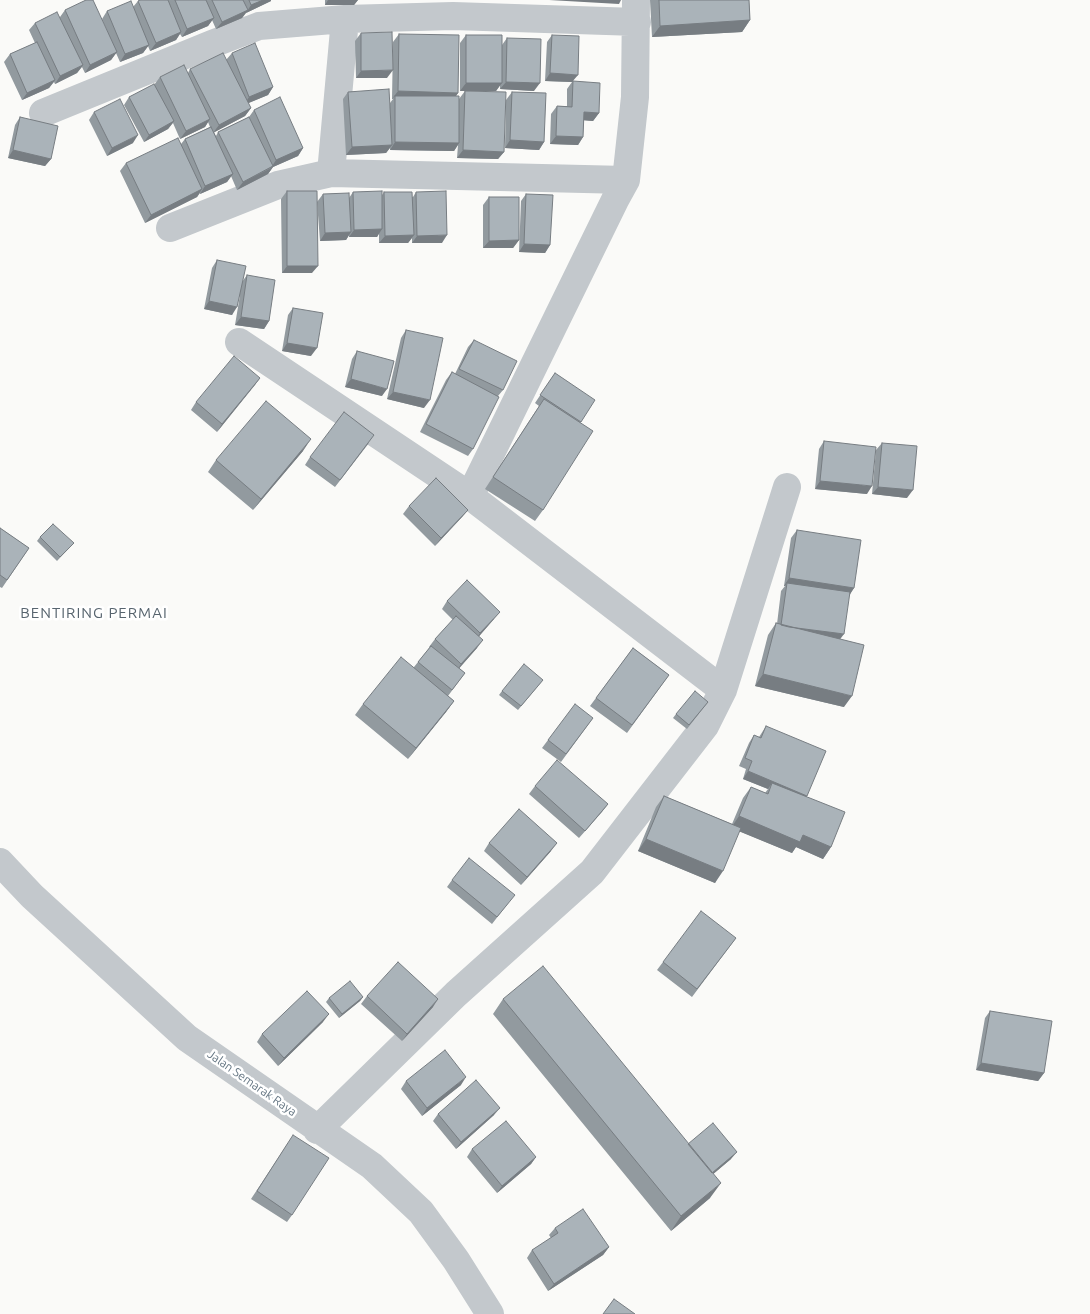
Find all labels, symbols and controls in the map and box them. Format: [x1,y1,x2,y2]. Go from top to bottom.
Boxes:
district label: BENTIRING PERMAI [18,604,170,622]
street label: Jalan Semarak Raya [205,1047,299,1119]

